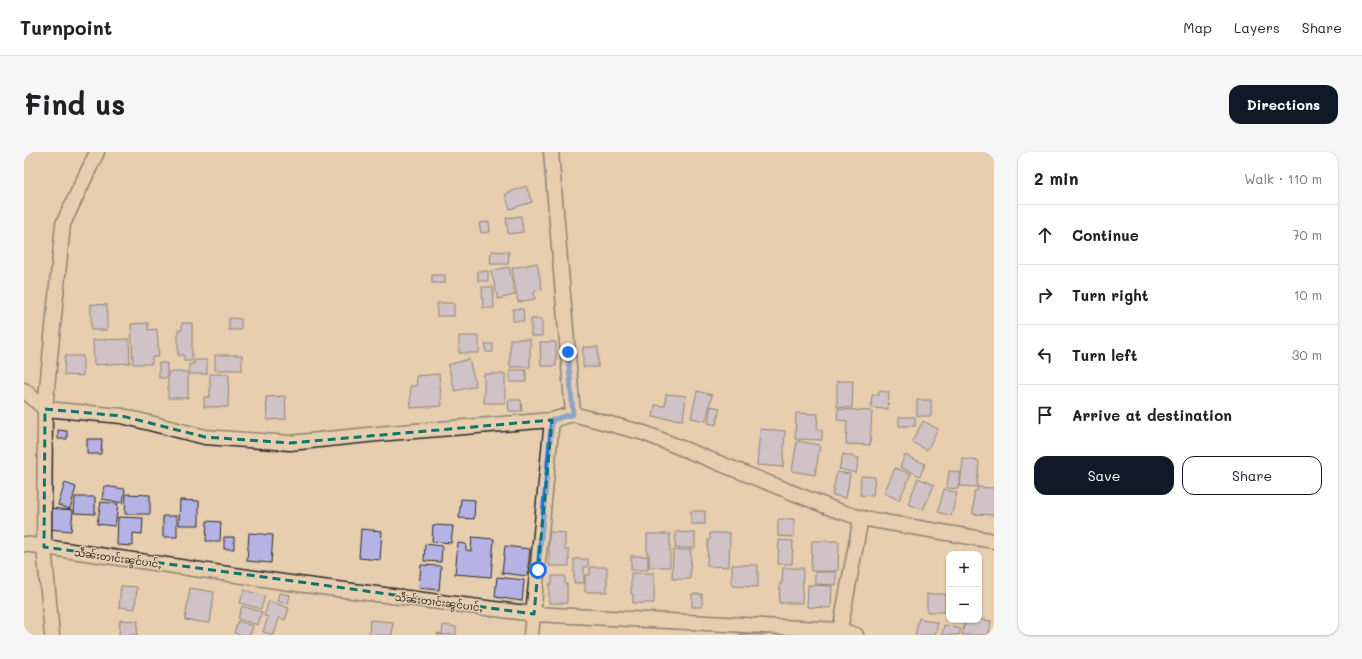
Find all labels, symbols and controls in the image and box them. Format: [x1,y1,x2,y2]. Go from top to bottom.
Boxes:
text: Turnpoint [20,15,112,40]
text: Map [1183,18,1212,37]
text: Layers [1234,18,1280,37]
text: Share [1302,18,1342,37]
button: Directions [1229,85,1338,124]
text: Find us [24,86,125,122]
text: 2 min [1034,167,1079,189]
text: Walk · 110 m [1244,170,1322,187]
icon: ahead [1034,224,1056,246]
text: Continue [1072,225,1139,245]
text: 70 m [1292,226,1322,243]
icon: right [1034,284,1056,306]
text: Turn right [1072,285,1149,305]
text: 10 m [1294,286,1322,303]
route end [559,343,577,361]
icon: left [1034,344,1056,366]
text: Turn left [1072,345,1137,365]
text: 30 m [1292,346,1322,363]
icon: arrive [1034,404,1056,426]
text: Arrive at destination [1072,405,1232,425]
button: Save [1034,456,1174,495]
button: Share [1182,456,1322,495]
street label: သဵၼ်းတၢင်းၼွင်ပၢင်ႇ [73,545,163,573]
map controls [946,551,982,623]
button: + [946,551,982,587]
route start [529,561,547,579]
button: − [946,587,982,623]
street label: သဵၼ်းတၢင်းၼွင်ပၢင်ႇ [394,590,484,616]

